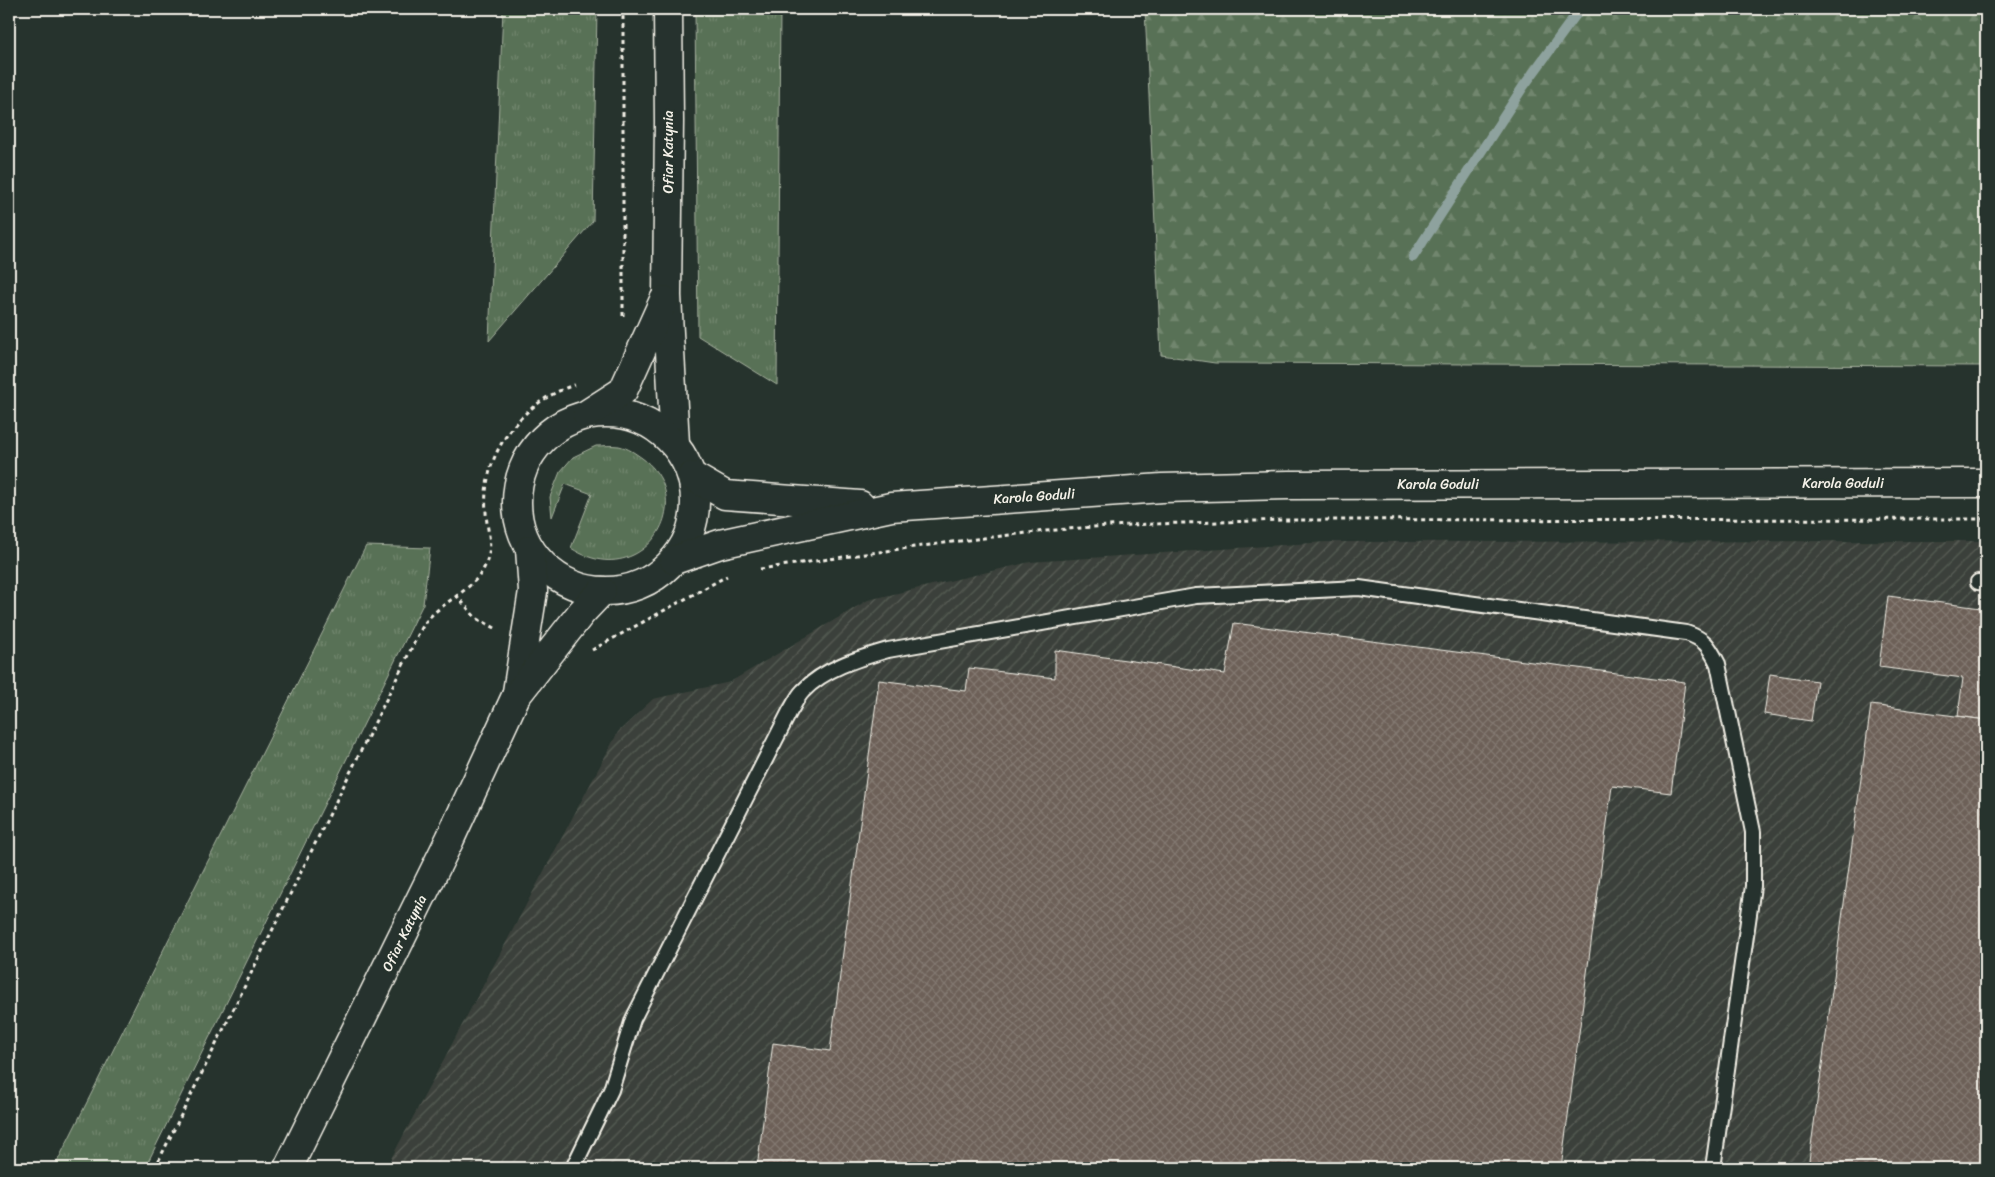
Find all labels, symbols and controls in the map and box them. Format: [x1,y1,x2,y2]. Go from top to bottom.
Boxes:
street label: Ofiar Katynia [656,110,681,194]
street label: Karola Goduli [1802,471,1885,496]
street label: Karola Goduli [1397,472,1480,497]
street label: Karola Goduli [992,481,1077,512]
street label: Ofiar Katynia [375,890,434,976]

